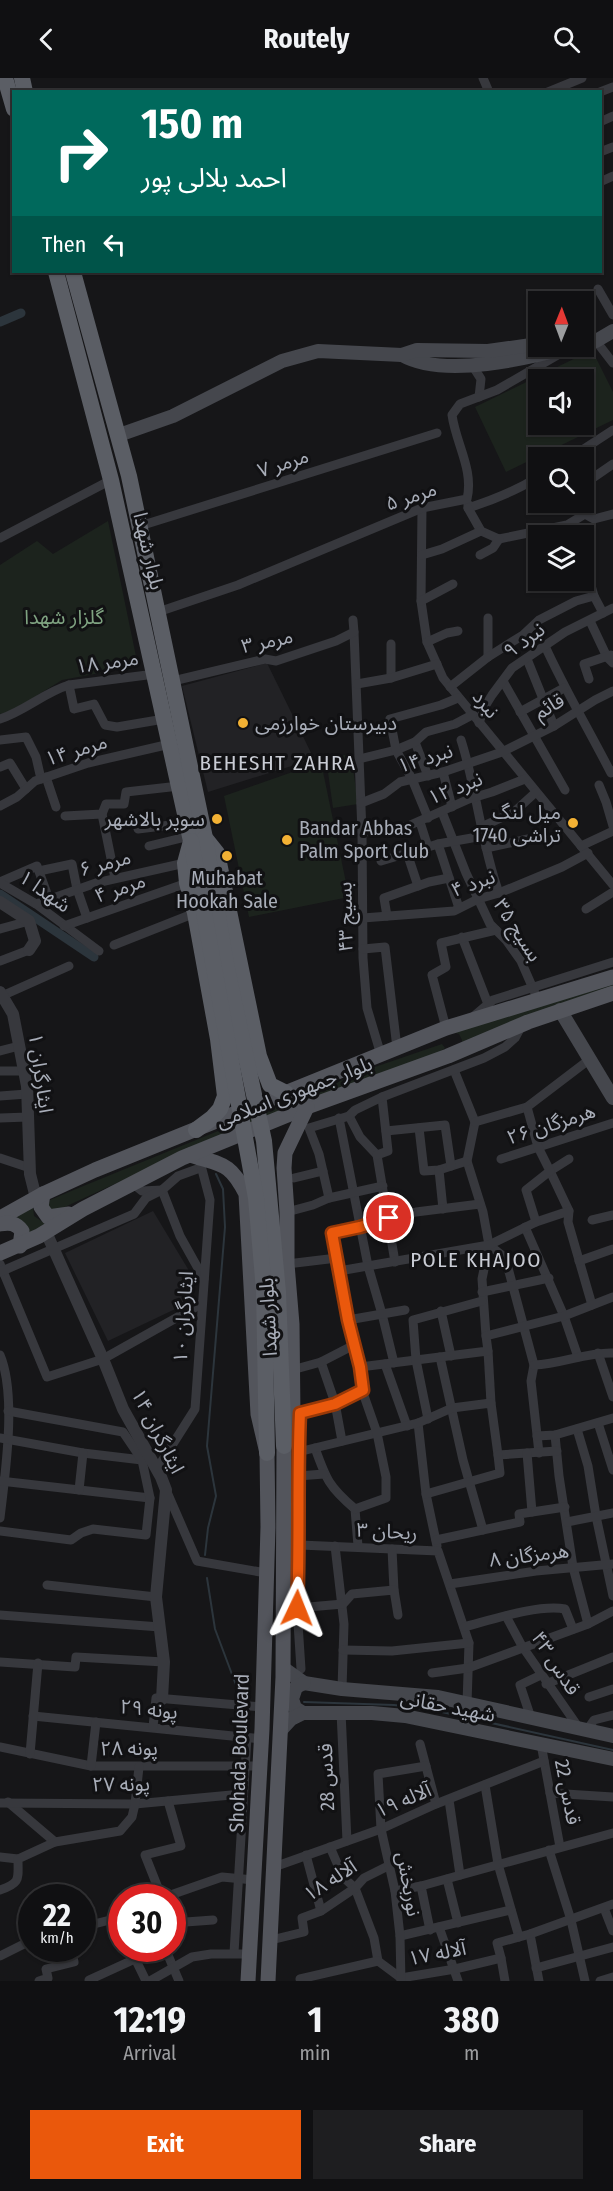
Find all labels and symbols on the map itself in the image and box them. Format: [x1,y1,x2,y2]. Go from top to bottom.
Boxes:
north arrow [528,291,594,357]
street label: مرمر ۷ [254,444,312,482]
street label: مرمر ۵ [382,477,440,515]
street label: بلوار شهدا [128,510,170,592]
park label: گلزار شهدا [24,605,105,629]
street label: نبرد ۹ [499,617,549,663]
street label: مرمر ۳ [239,624,295,658]
street label: مرمر ۱۸ [74,646,140,678]
street label: نبرد [468,685,504,723]
street label: قائم [529,688,570,727]
place label: دبیرستان خوارزمی [255,711,397,735]
marker: دبیرستان خوارزمی [236,716,250,730]
street label: مرمر ۱۴ [42,729,110,771]
street label: نبرد ۱۴ [394,738,456,778]
district label: BEHESHT ZAHRA [199,750,357,776]
street label: نبرد ۱۲ [424,766,486,810]
place label: میل لنگ تراشی 1740 [472,800,561,847]
place label: سوپر بالاشهر [104,807,205,832]
marker: سوپر بالاشهر [210,812,224,826]
place label: Bandar Abbas Palm Sport Club [299,816,429,863]
marker: میل لنگ تراشی 1740 [566,816,580,830]
marker: Bandar Abbas Palm Sport Club [280,833,294,847]
street label: مرمر ۶ [77,845,133,881]
marker: Muhabat Hookah Sale [220,849,234,863]
street label: نبرد ۴ [448,864,498,902]
street label: شهدا ۱ [15,865,75,917]
place label: Muhabat Hookah Sale [176,866,278,913]
street label: مرمر ۴ [91,868,149,908]
street label: بسیج ۴۳ [332,882,361,952]
street label: بسیج ۳۵ [486,894,547,968]
street label: ایثارگران ۱ [23,1031,59,1115]
street label: بلوار جمهوری اسلامی [212,1051,376,1133]
street label: هرمزگان ۲۶ [504,1098,598,1150]
pin [363,1192,414,1243]
district label: POLE KHAJOO [410,1247,542,1273]
street label: ایثارگران ۱۰ [168,1270,198,1364]
street label: بلوار شهدا [254,1277,282,1357]
street label: ایثارگران ۱۴ [126,1384,190,1478]
street label: ریحان ۳ [356,1517,418,1545]
street label: هرمزگان ۸ [488,1538,570,1572]
position arrow [265,1576,329,1640]
street label: قدس ۴۳ [527,1627,586,1700]
street label: Shohada Boulevard [224,1673,254,1833]
street label: شهید حقانی [398,1685,498,1727]
street label: پونه ۲۹ [119,1694,179,1725]
street label: پونه ۲۸ [100,1736,158,1761]
street label: قدس 28 [313,1743,339,1811]
street label: قدس 22 [550,1757,586,1827]
street label: پونه ۲۷ [92,1771,150,1798]
street label: آلاله ۱۹ [371,1777,436,1823]
street label: نوربخش [392,1850,426,1918]
street label: آلاله ۱۸ [299,1853,362,1906]
speed limit sign: 30 [108,1884,186,1962]
street label: آلاله ۱۷ [406,1935,469,1970]

